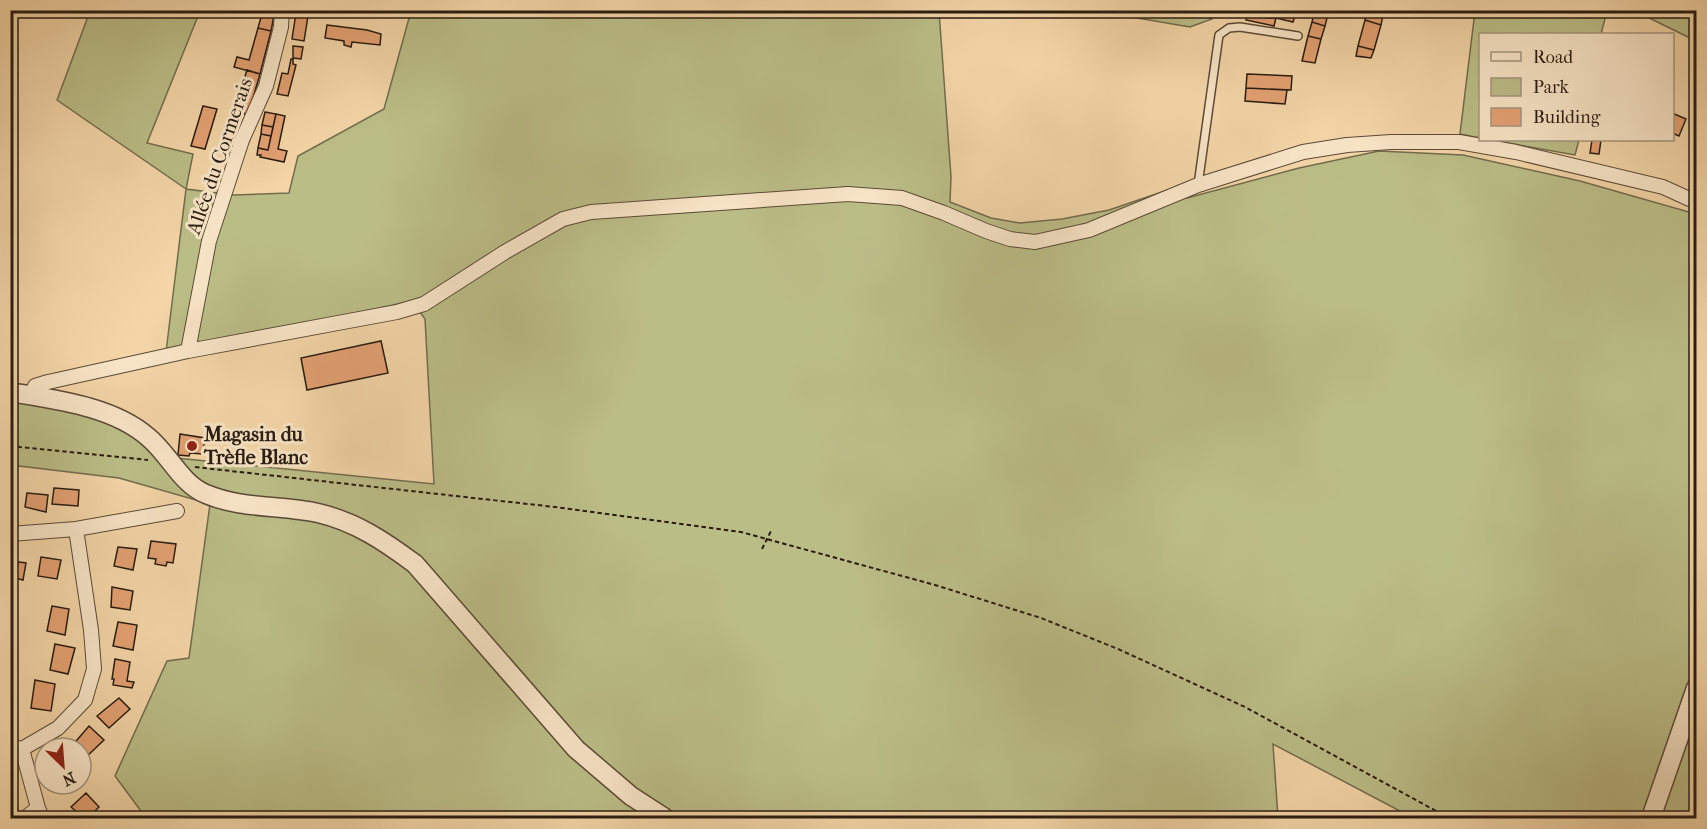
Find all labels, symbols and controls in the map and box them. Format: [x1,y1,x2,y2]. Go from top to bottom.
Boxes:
legend [1479,33,1674,141]
text: Road [1533,47,1573,68]
street label: Allée du Cormerais [182,75,257,238]
text: Park [1533,77,1570,98]
text: Building [1533,107,1601,128]
place label: Magasin du Trèfle Blanc [203,423,308,469]
marker: Magasin du Trèfle Blanc [185,439,199,453]
north arrow [33,736,93,796]
text: N [59,768,79,791]

